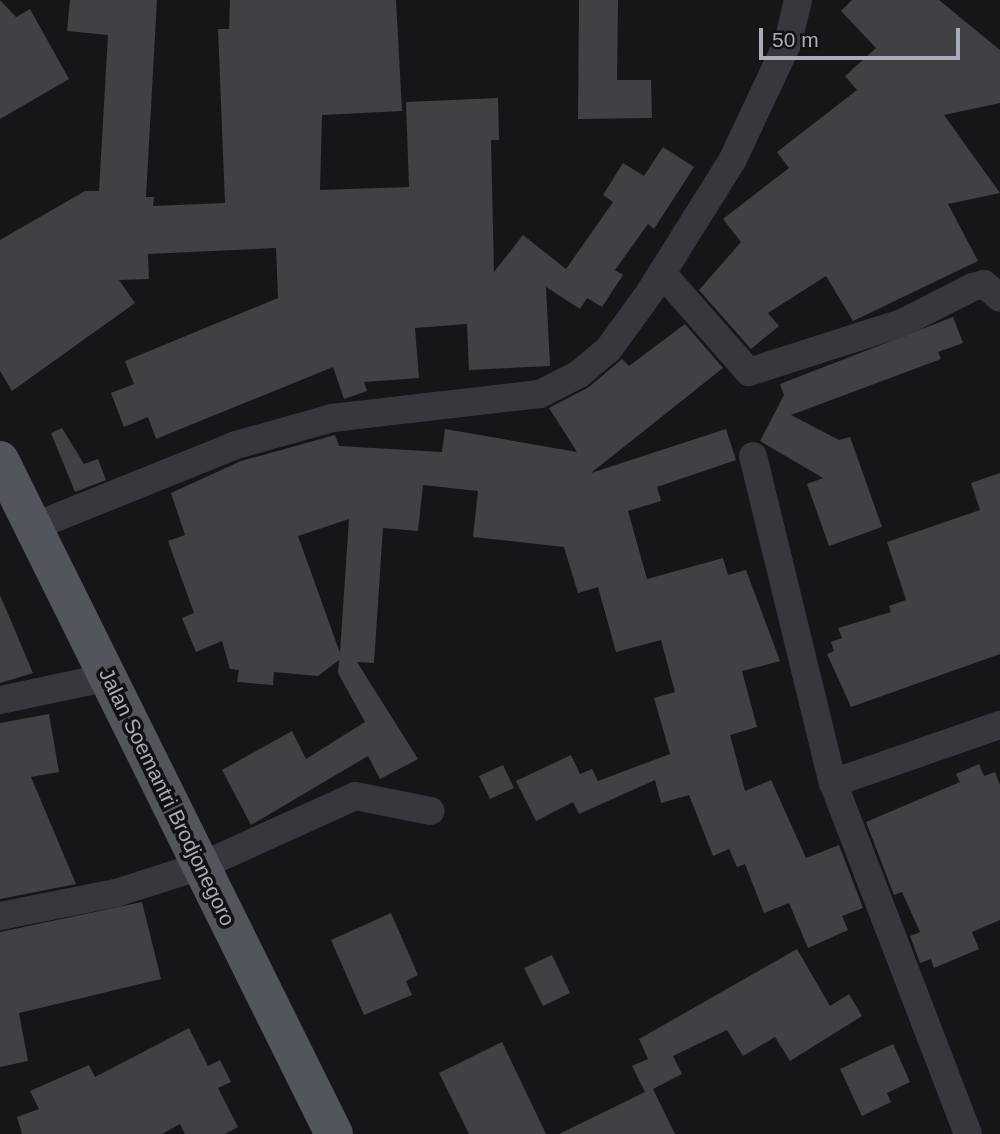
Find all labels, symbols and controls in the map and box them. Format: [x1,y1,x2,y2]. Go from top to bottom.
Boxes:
scale bar [762,14,963,58]
text: 50 m [772,28,819,51]
street label: Jalan Soemantri Brodjonegoro [93,664,241,930]

